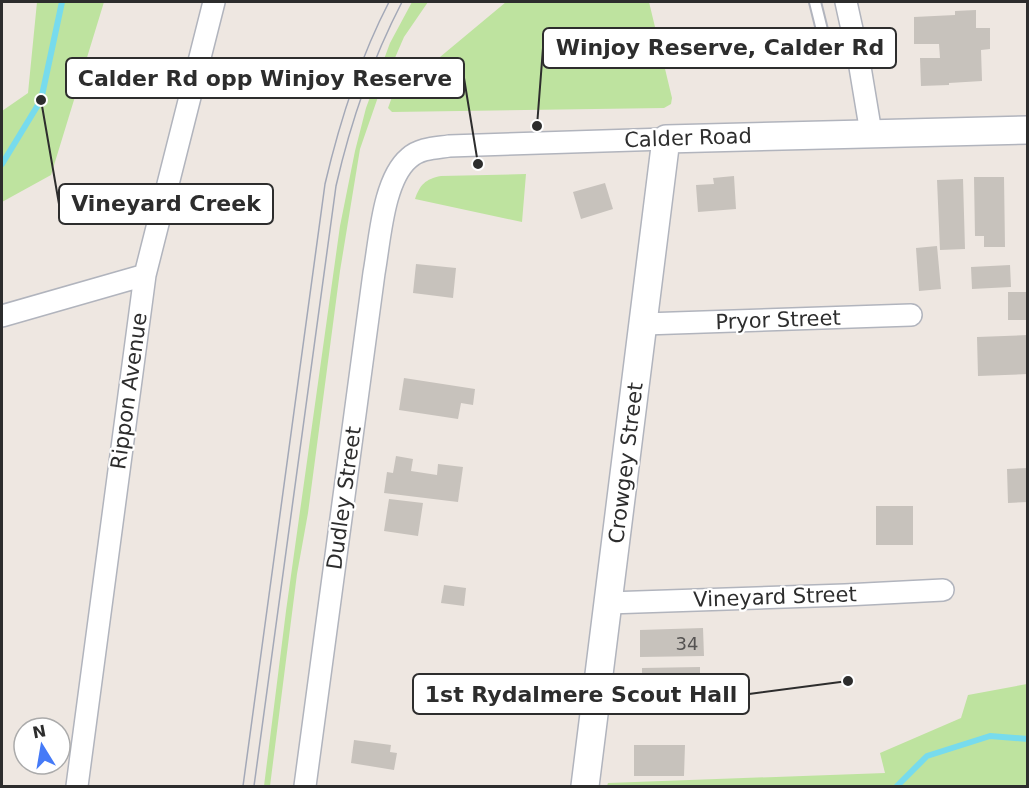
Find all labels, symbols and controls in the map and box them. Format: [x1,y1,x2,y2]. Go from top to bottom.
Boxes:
callout: Winjoy Reserve, Calder Rd [543,28,896,68]
text: Winjoy Reserve, Calder Rd [556,35,884,60]
callout: Calder Rd opp Winjoy Reserve [66,58,464,98]
text: Calder Rd opp Winjoy Reserve [78,66,452,91]
street label: Calder Road [624,124,752,152]
callout: Vineyard Creek [59,184,273,224]
text: Vineyard Creek [71,191,262,216]
street label: Pryor Street [715,306,841,334]
street label: Rippon Avenue [106,311,152,471]
street label: Crowgey Street [604,381,648,545]
street label: Dudley Street [322,425,366,571]
street label: Vineyard Street [693,582,857,612]
house number: 34 [676,633,698,654]
callout: 1st Rydalmere Scout Hall [413,674,749,714]
text: 1st Rydalmere Scout Hall [425,682,737,707]
north arrow [12,716,72,776]
text: N [31,721,48,742]

